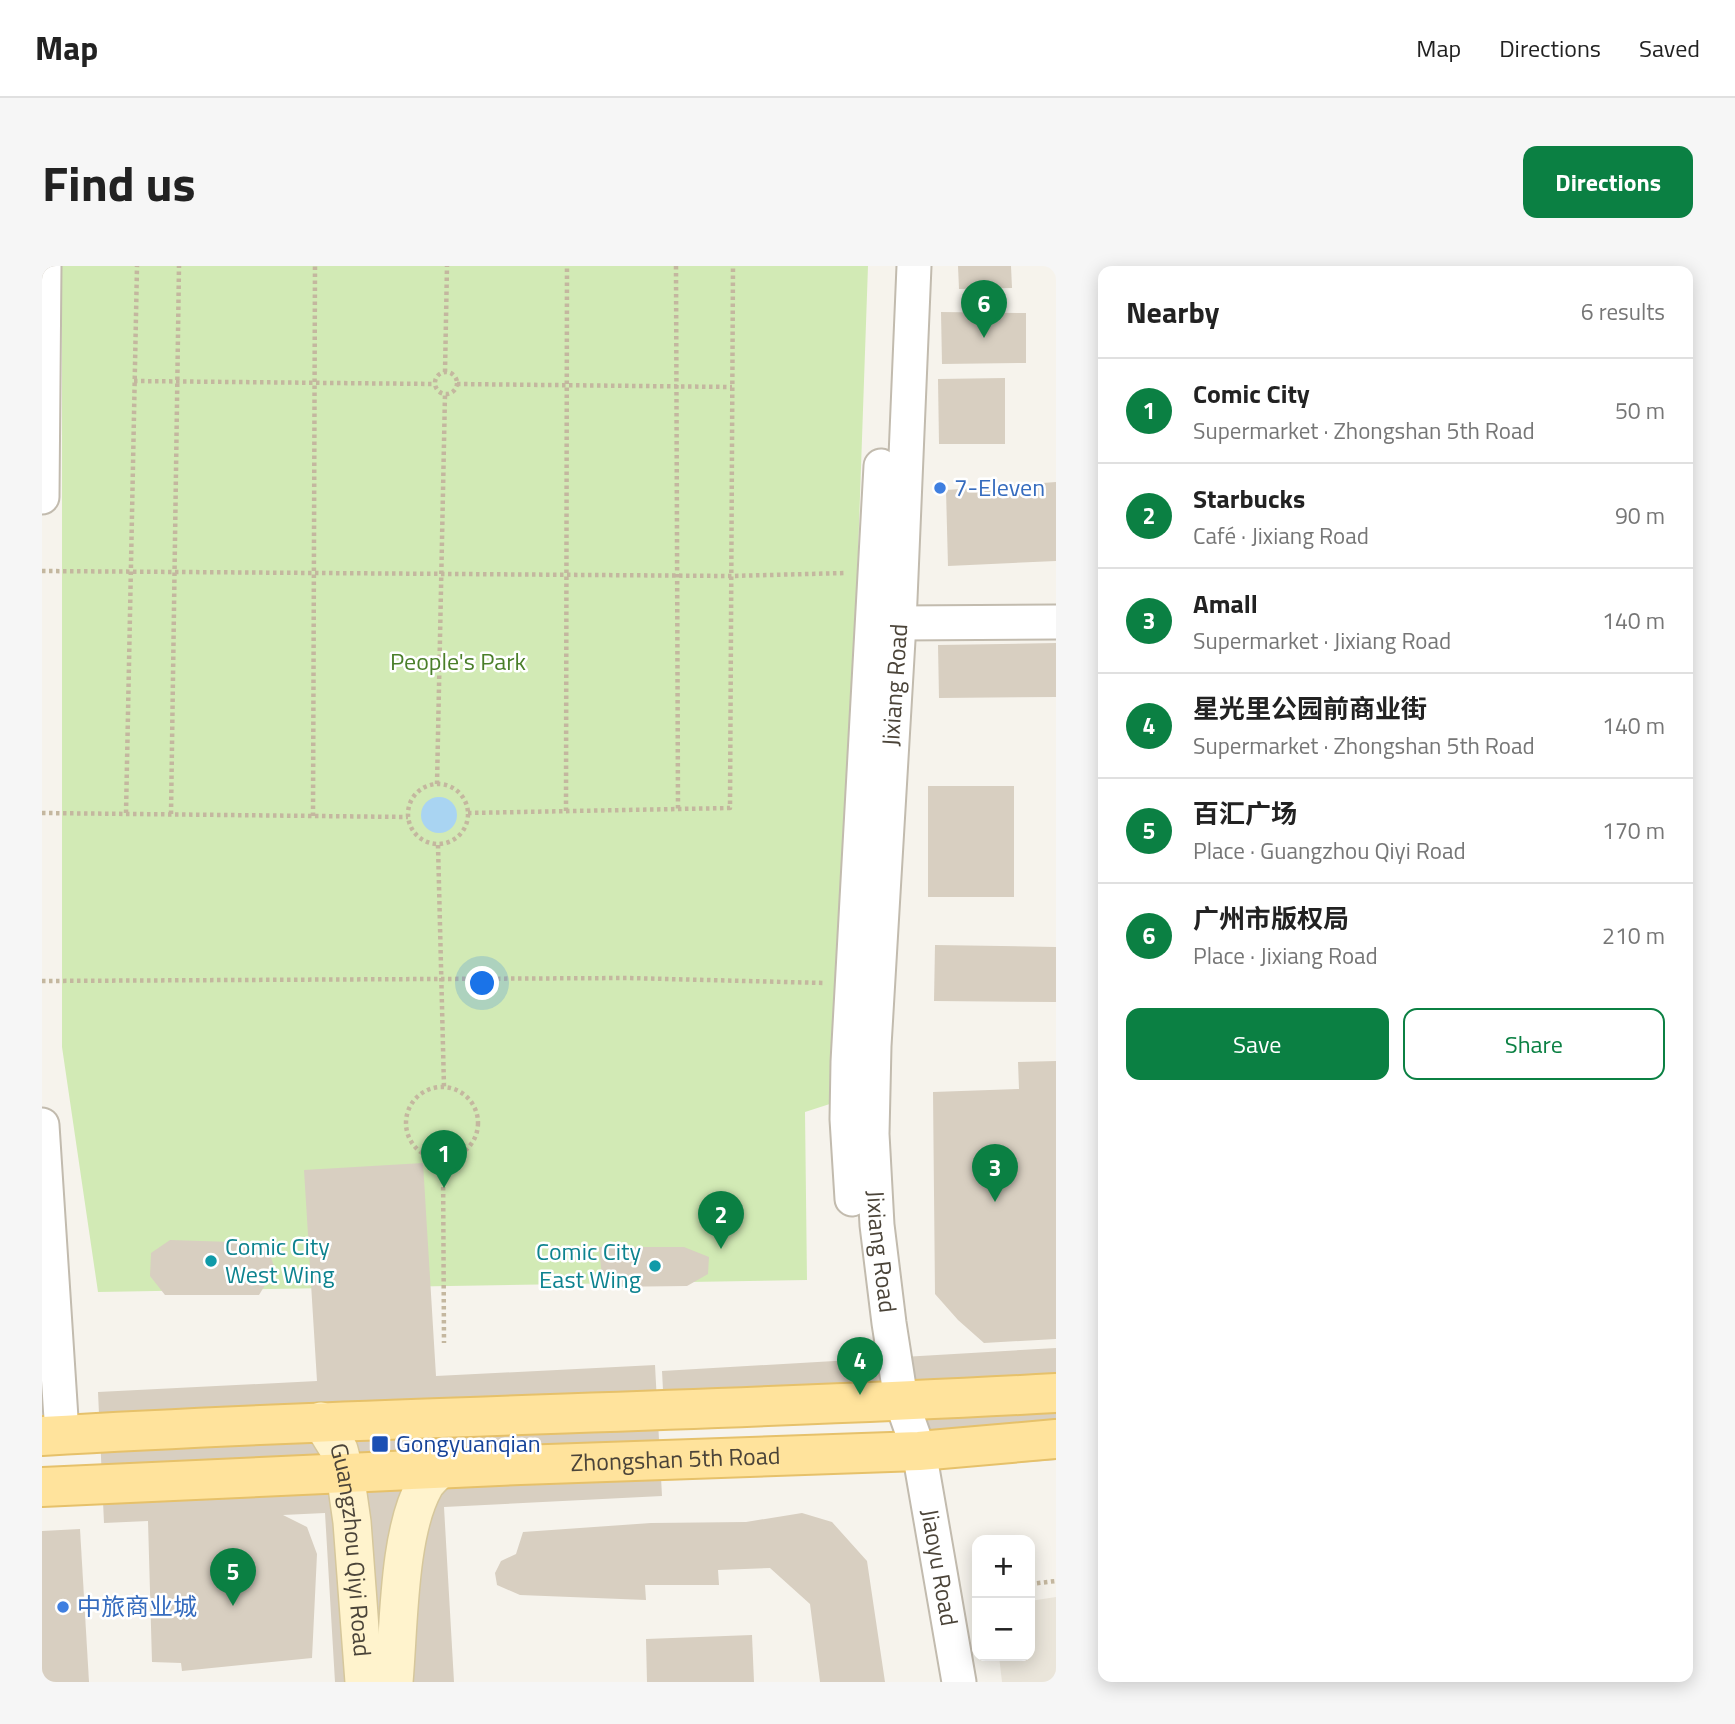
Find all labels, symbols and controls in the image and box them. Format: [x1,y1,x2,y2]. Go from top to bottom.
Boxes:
text: Map [35,23,98,73]
text: Map [1416,30,1461,66]
text: Directions [1499,30,1601,66]
text: Saved [1639,30,1700,66]
text: Find us [42,145,196,220]
button: Directions [1523,146,1693,218]
pin: 6 [961,280,1007,338]
text: Nearby [1126,289,1219,335]
text: 6 results [1581,294,1665,329]
text: Comic City [1193,374,1310,413]
text: 1 [1143,393,1155,428]
text: 50 m [1615,393,1665,428]
text: Supermarket · Zhongshan 5th Road [1193,413,1535,448]
place label: 7-Eleven [954,469,1045,505]
text: Starbucks [1193,479,1305,518]
marker: 7-Eleven [932,480,948,496]
text: 2 [1143,498,1155,533]
text: 90 m [1615,498,1665,533]
text: Café · Jixiang Road [1193,518,1369,553]
text: Amall [1193,584,1258,623]
text: 3 [1143,603,1155,638]
text: 140 m [1602,603,1665,638]
street label: Jixiang Road [872,622,916,747]
text: Supermarket · Jixiang Road [1193,623,1451,658]
park label: People's Park [390,643,527,679]
text: 星光里公园前商业街 [1193,689,1427,728]
text: 4 [1143,708,1155,743]
text: 140 m [1602,708,1665,743]
text: Supermarket · Zhongshan 5th Road [1193,728,1535,763]
text: 百汇广场 [1193,794,1297,833]
text: 5 [1143,813,1155,848]
text: 170 m [1602,813,1665,848]
text: Place · Guangzhou Qiyi Road [1193,833,1466,868]
text: 广州市版权局 [1193,899,1349,938]
text: 6 [1143,918,1155,953]
text: 210 m [1602,918,1665,953]
text: Place · Jixiang Road [1193,938,1378,973]
your location [465,966,499,1000]
button: Save [1126,1008,1389,1080]
button: Share [1403,1008,1665,1080]
pin: 1 [421,1130,467,1188]
pin: 3 [972,1144,1018,1202]
street label: Jixiang Road [858,1189,907,1315]
pin: 2 [698,1191,744,1249]
place label: Comic City West Wing [225,1228,335,1292]
place label: Comic City East Wing [536,1233,641,1297]
marker: Comic City West Wing [203,1253,219,1269]
marker: Comic City East Wing [647,1258,663,1274]
pin: 4 [837,1337,883,1395]
place label: Gongyuanqian [396,1425,541,1461]
marker: Gongyuanqian [370,1434,390,1454]
street label: Zhongshan 5th Road [570,1437,781,1480]
street label: Guangzhou Qiyi Road [321,1439,381,1658]
street label: Jiaoyu Road [912,1506,968,1628]
map controls [972,1535,1035,1661]
button: + [972,1535,1035,1598]
pin: 5 [210,1548,256,1606]
place label: 中旅商业城 [77,1588,197,1624]
button: − [972,1598,1035,1661]
marker: 中旅商业城 [55,1599,71,1615]

